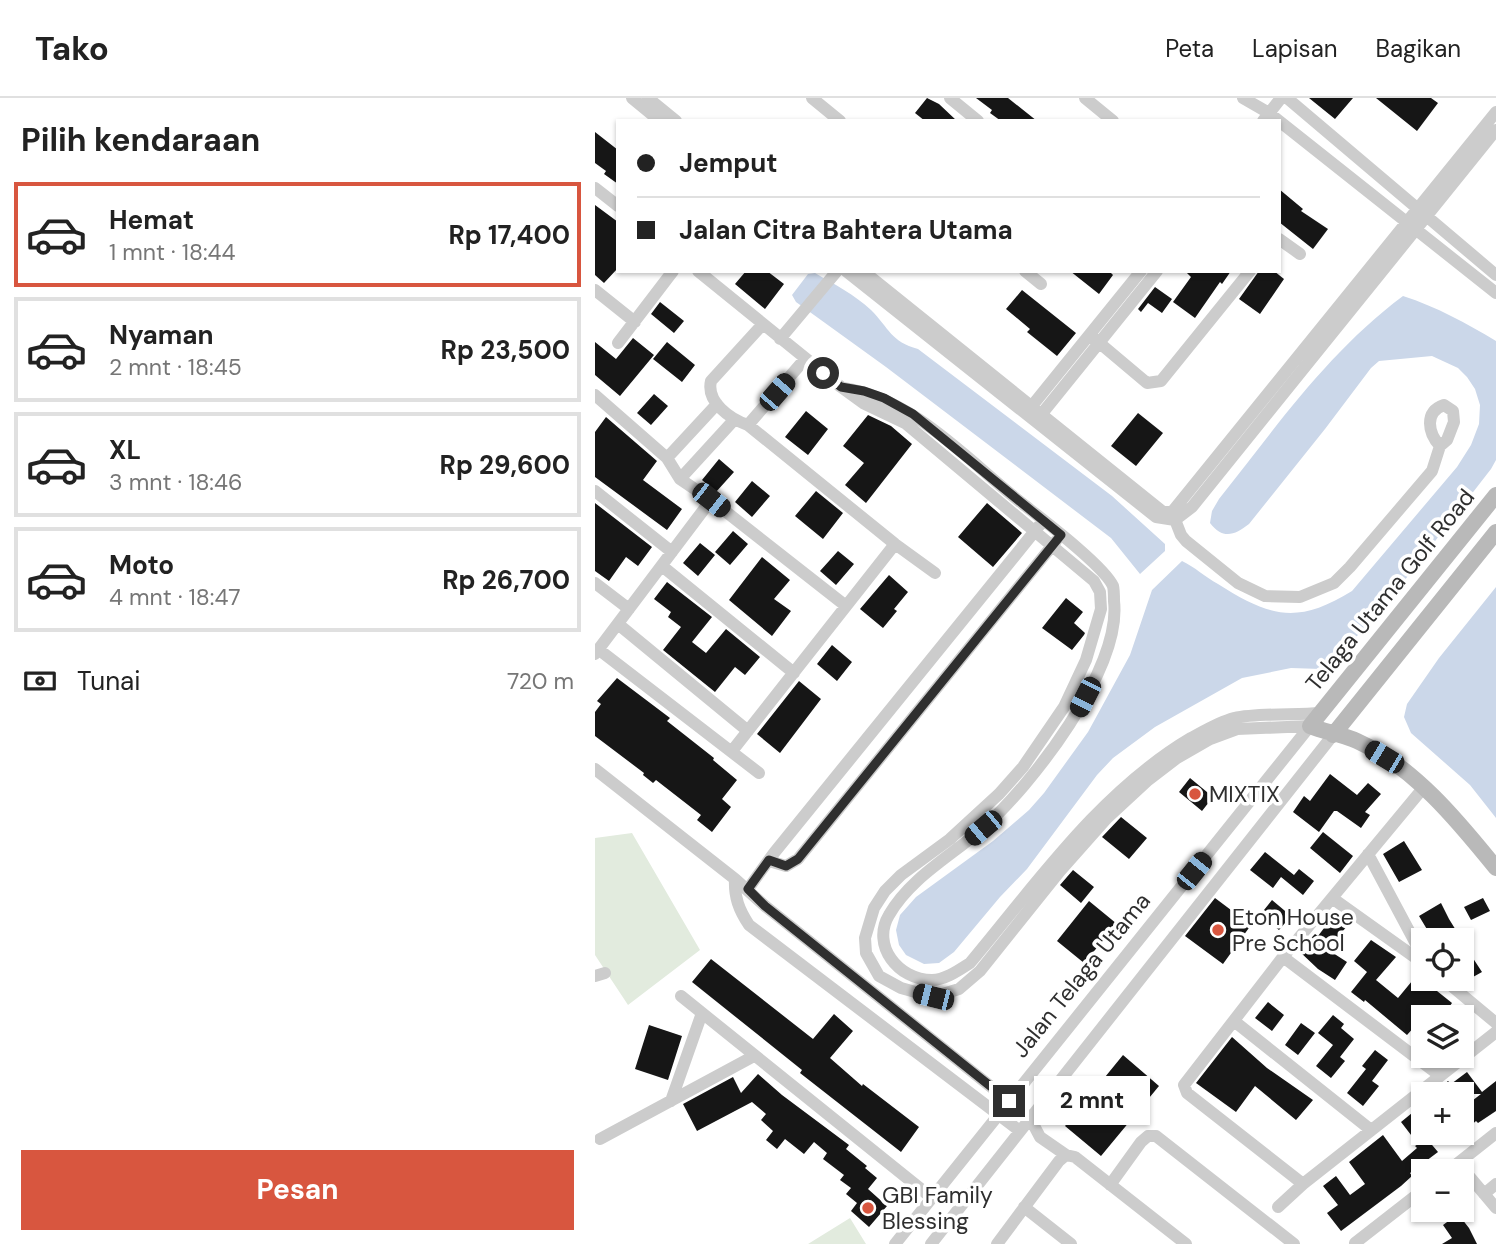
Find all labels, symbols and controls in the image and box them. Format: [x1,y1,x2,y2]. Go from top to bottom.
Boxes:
text: Tako [35,27,109,70]
text: Peta [1165,33,1214,64]
text: Lapisan [1252,33,1337,64]
text: Bagikan [1375,33,1461,64]
text: Pilih kendaraan [21,119,260,161]
text: Jemput [679,146,778,180]
icon: car [25,203,88,266]
text: Hemat [109,203,194,237]
text: Jalan Citra Bahtera Utama [679,213,1013,247]
text: Rp 17,400 [448,218,570,252]
text: 1 mnt · 18:44 [109,237,236,267]
icon: car [25,318,88,381]
text: Nyaman [109,318,214,352]
text: Rp 23,500 [441,333,570,367]
text: 2 mnt · 18:45 [109,352,242,382]
route start [807,357,839,389]
car [756,369,799,415]
icon: car [25,433,88,496]
text: XL [109,433,141,467]
text: Rp 29,600 [440,448,570,482]
text: 3 mnt · 18:46 [109,467,242,497]
car [688,479,735,521]
street label: Telaga Utama Golf Road [1299,482,1481,698]
icon: car [25,548,88,611]
text: Moto [109,548,174,582]
text: Rp 26,700 [442,563,570,597]
text: 4 mnt · 18:47 [109,582,241,612]
icon: cash [21,662,59,700]
text: Tunai [77,664,141,698]
text: 720 m [507,666,574,696]
car [1067,674,1104,720]
car [1361,737,1408,777]
place label: MIXTIX [1209,779,1280,809]
marker: MIXTIX [1187,786,1203,802]
car [961,806,1006,850]
car [1173,848,1216,894]
street label: Jalan Telaga Utama [1005,886,1157,1064]
place label: Eton House Pre School [1232,902,1354,958]
marker: Eton House Pre School [1210,922,1226,938]
map controls [1411,928,1474,1222]
button: locate [1411,928,1474,991]
car [911,982,956,1012]
button: layers [1411,1005,1474,1068]
callout: 2 mnt [1033,1076,1149,1126]
button: + [1411,1082,1474,1145]
route end [993,1085,1025,1117]
text: 2 mnt [1060,1085,1124,1115]
button: Pesan [21,1150,574,1230]
button: − [1411,1159,1474,1222]
place label: GBI Family Blessing [882,1180,993,1236]
marker: GBI Family Blessing [860,1200,876,1216]

